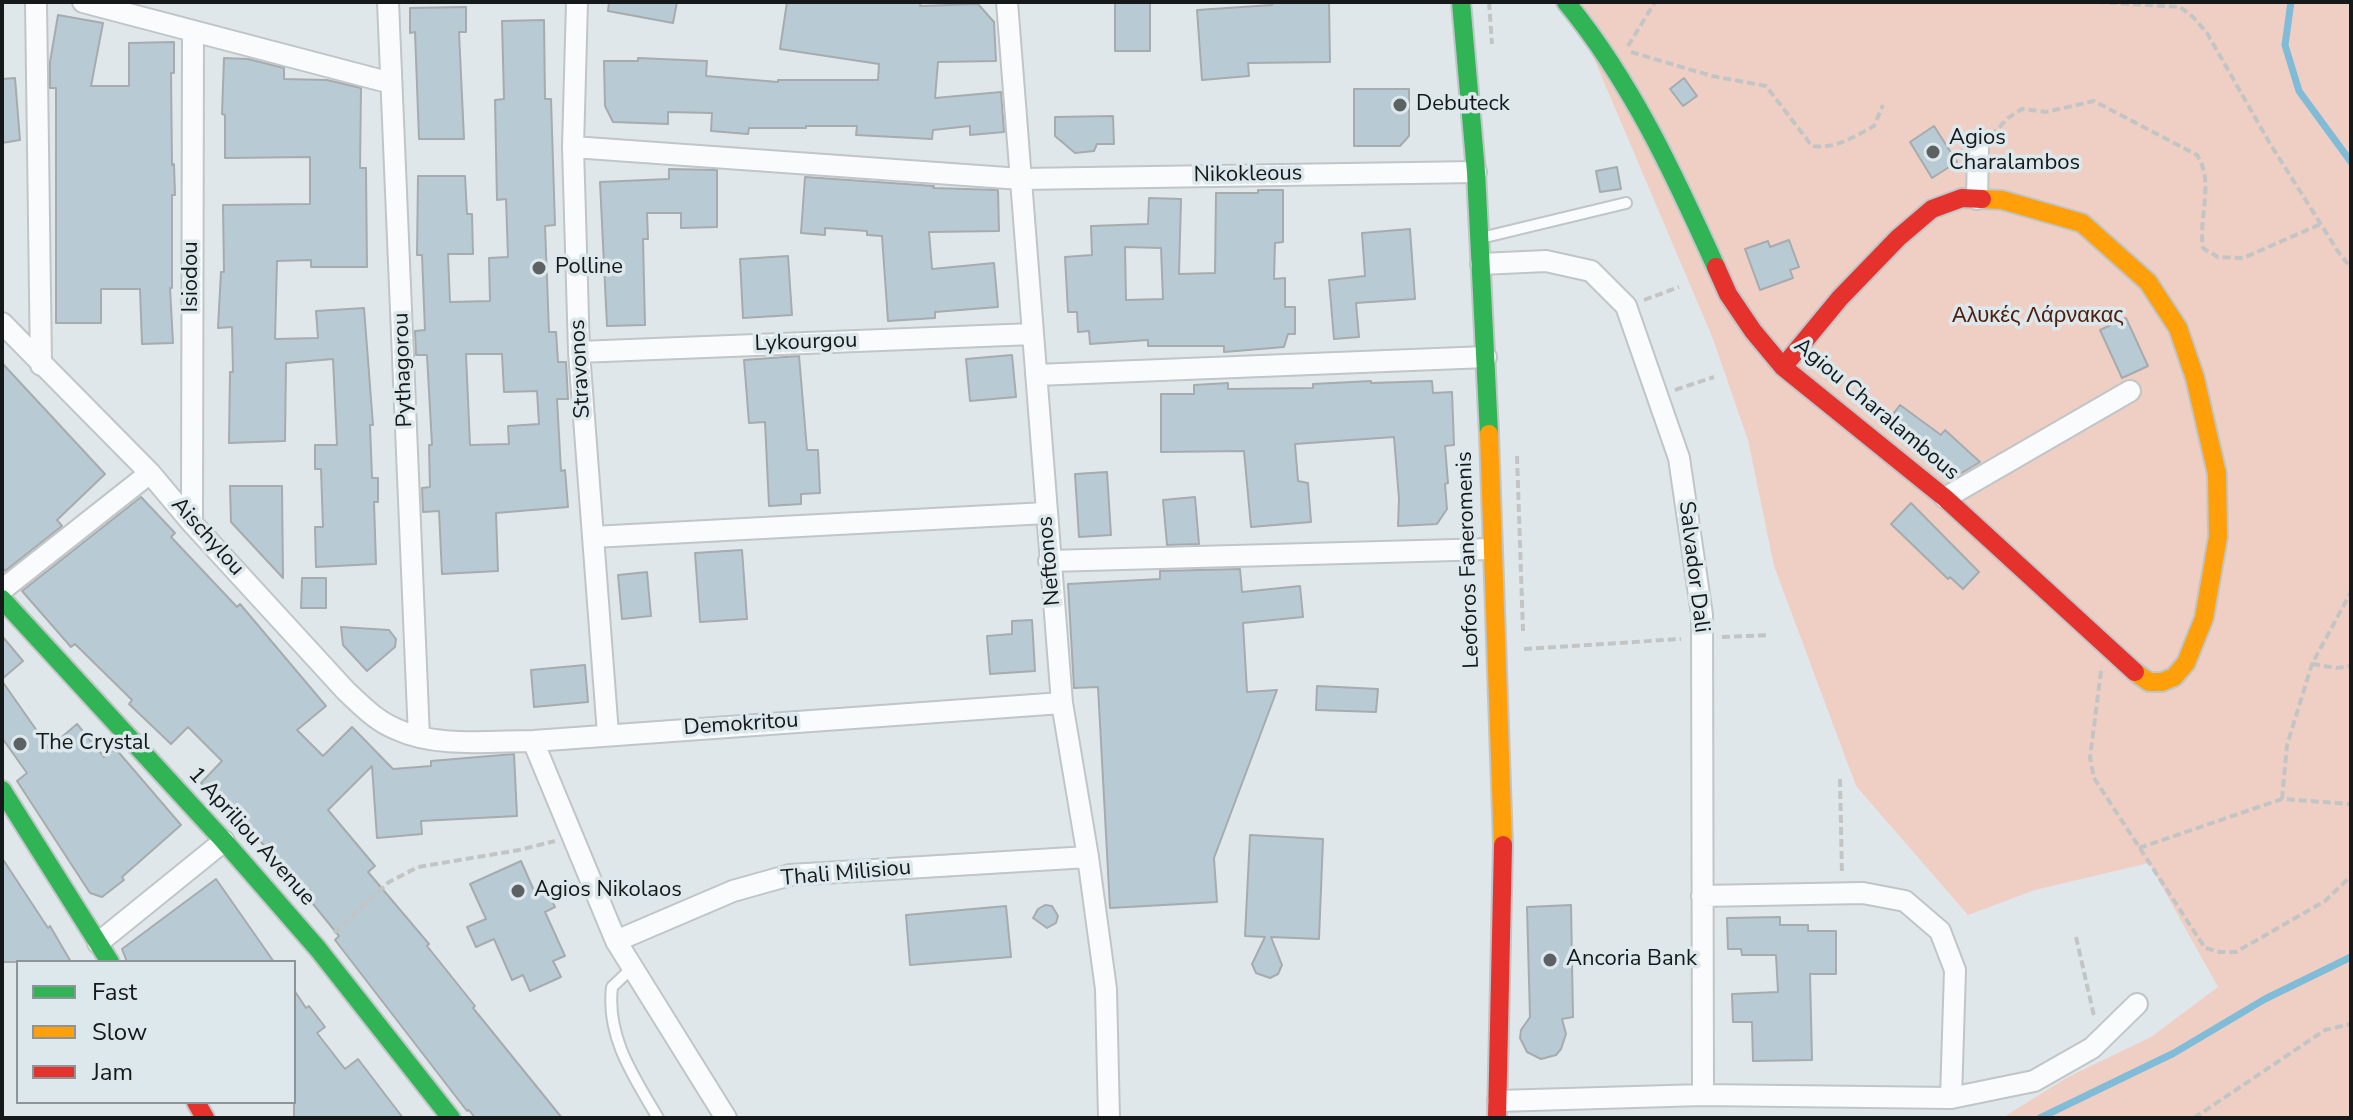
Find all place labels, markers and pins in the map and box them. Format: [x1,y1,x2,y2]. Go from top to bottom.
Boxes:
place label: Debuteck [1416,92,1510,118]
marker: Debuteck [1391,96,1409,114]
place label: Agios Charalambos [1949,126,2080,178]
marker: Agios Charalambos [1924,143,1942,161]
place label: Polline [555,255,623,281]
marker: Polline [530,259,548,277]
place label: The Crystal [36,731,150,757]
marker: The Crystal [11,735,29,753]
place label: Agios Nikolaos [534,878,682,904]
marker: Agios Nikolaos [509,882,527,900]
place label: Ancoria Bank [1566,947,1697,973]
marker: Ancoria Bank [1541,951,1559,969]

